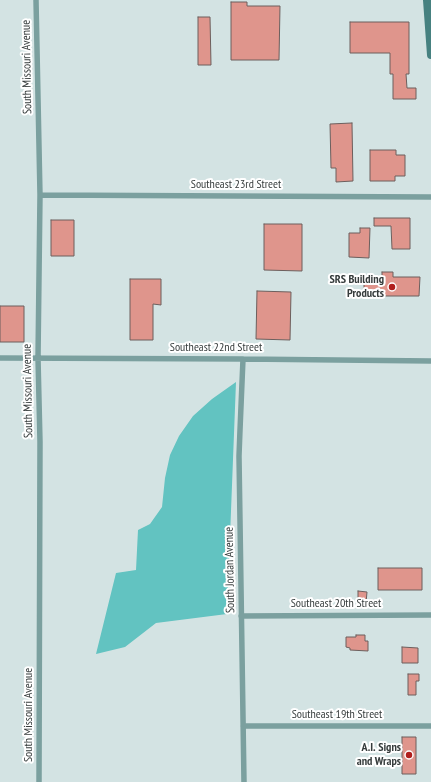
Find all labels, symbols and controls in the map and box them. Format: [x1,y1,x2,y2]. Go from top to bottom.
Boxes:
street label: South Missouri Avenue [19,20,35,114]
street label: Southeast 23rd Street [191,178,281,192]
place label: SRS Building Products [329,273,384,301]
marker: SRS Building Products [387,282,397,292]
street label: Southeast 22nd Street [170,341,262,355]
street label: South Missouri Avenue [20,344,36,438]
street label: South Jordan Avenue [222,527,238,613]
street label: Southeast 20th Street [291,597,381,611]
street label: South Missouri Avenue [22,668,36,762]
street label: Southeast 19th Street [292,708,382,722]
place label: A.I. Signs and Wraps [357,741,401,769]
marker: A.I. Signs and Wraps [404,750,414,760]

